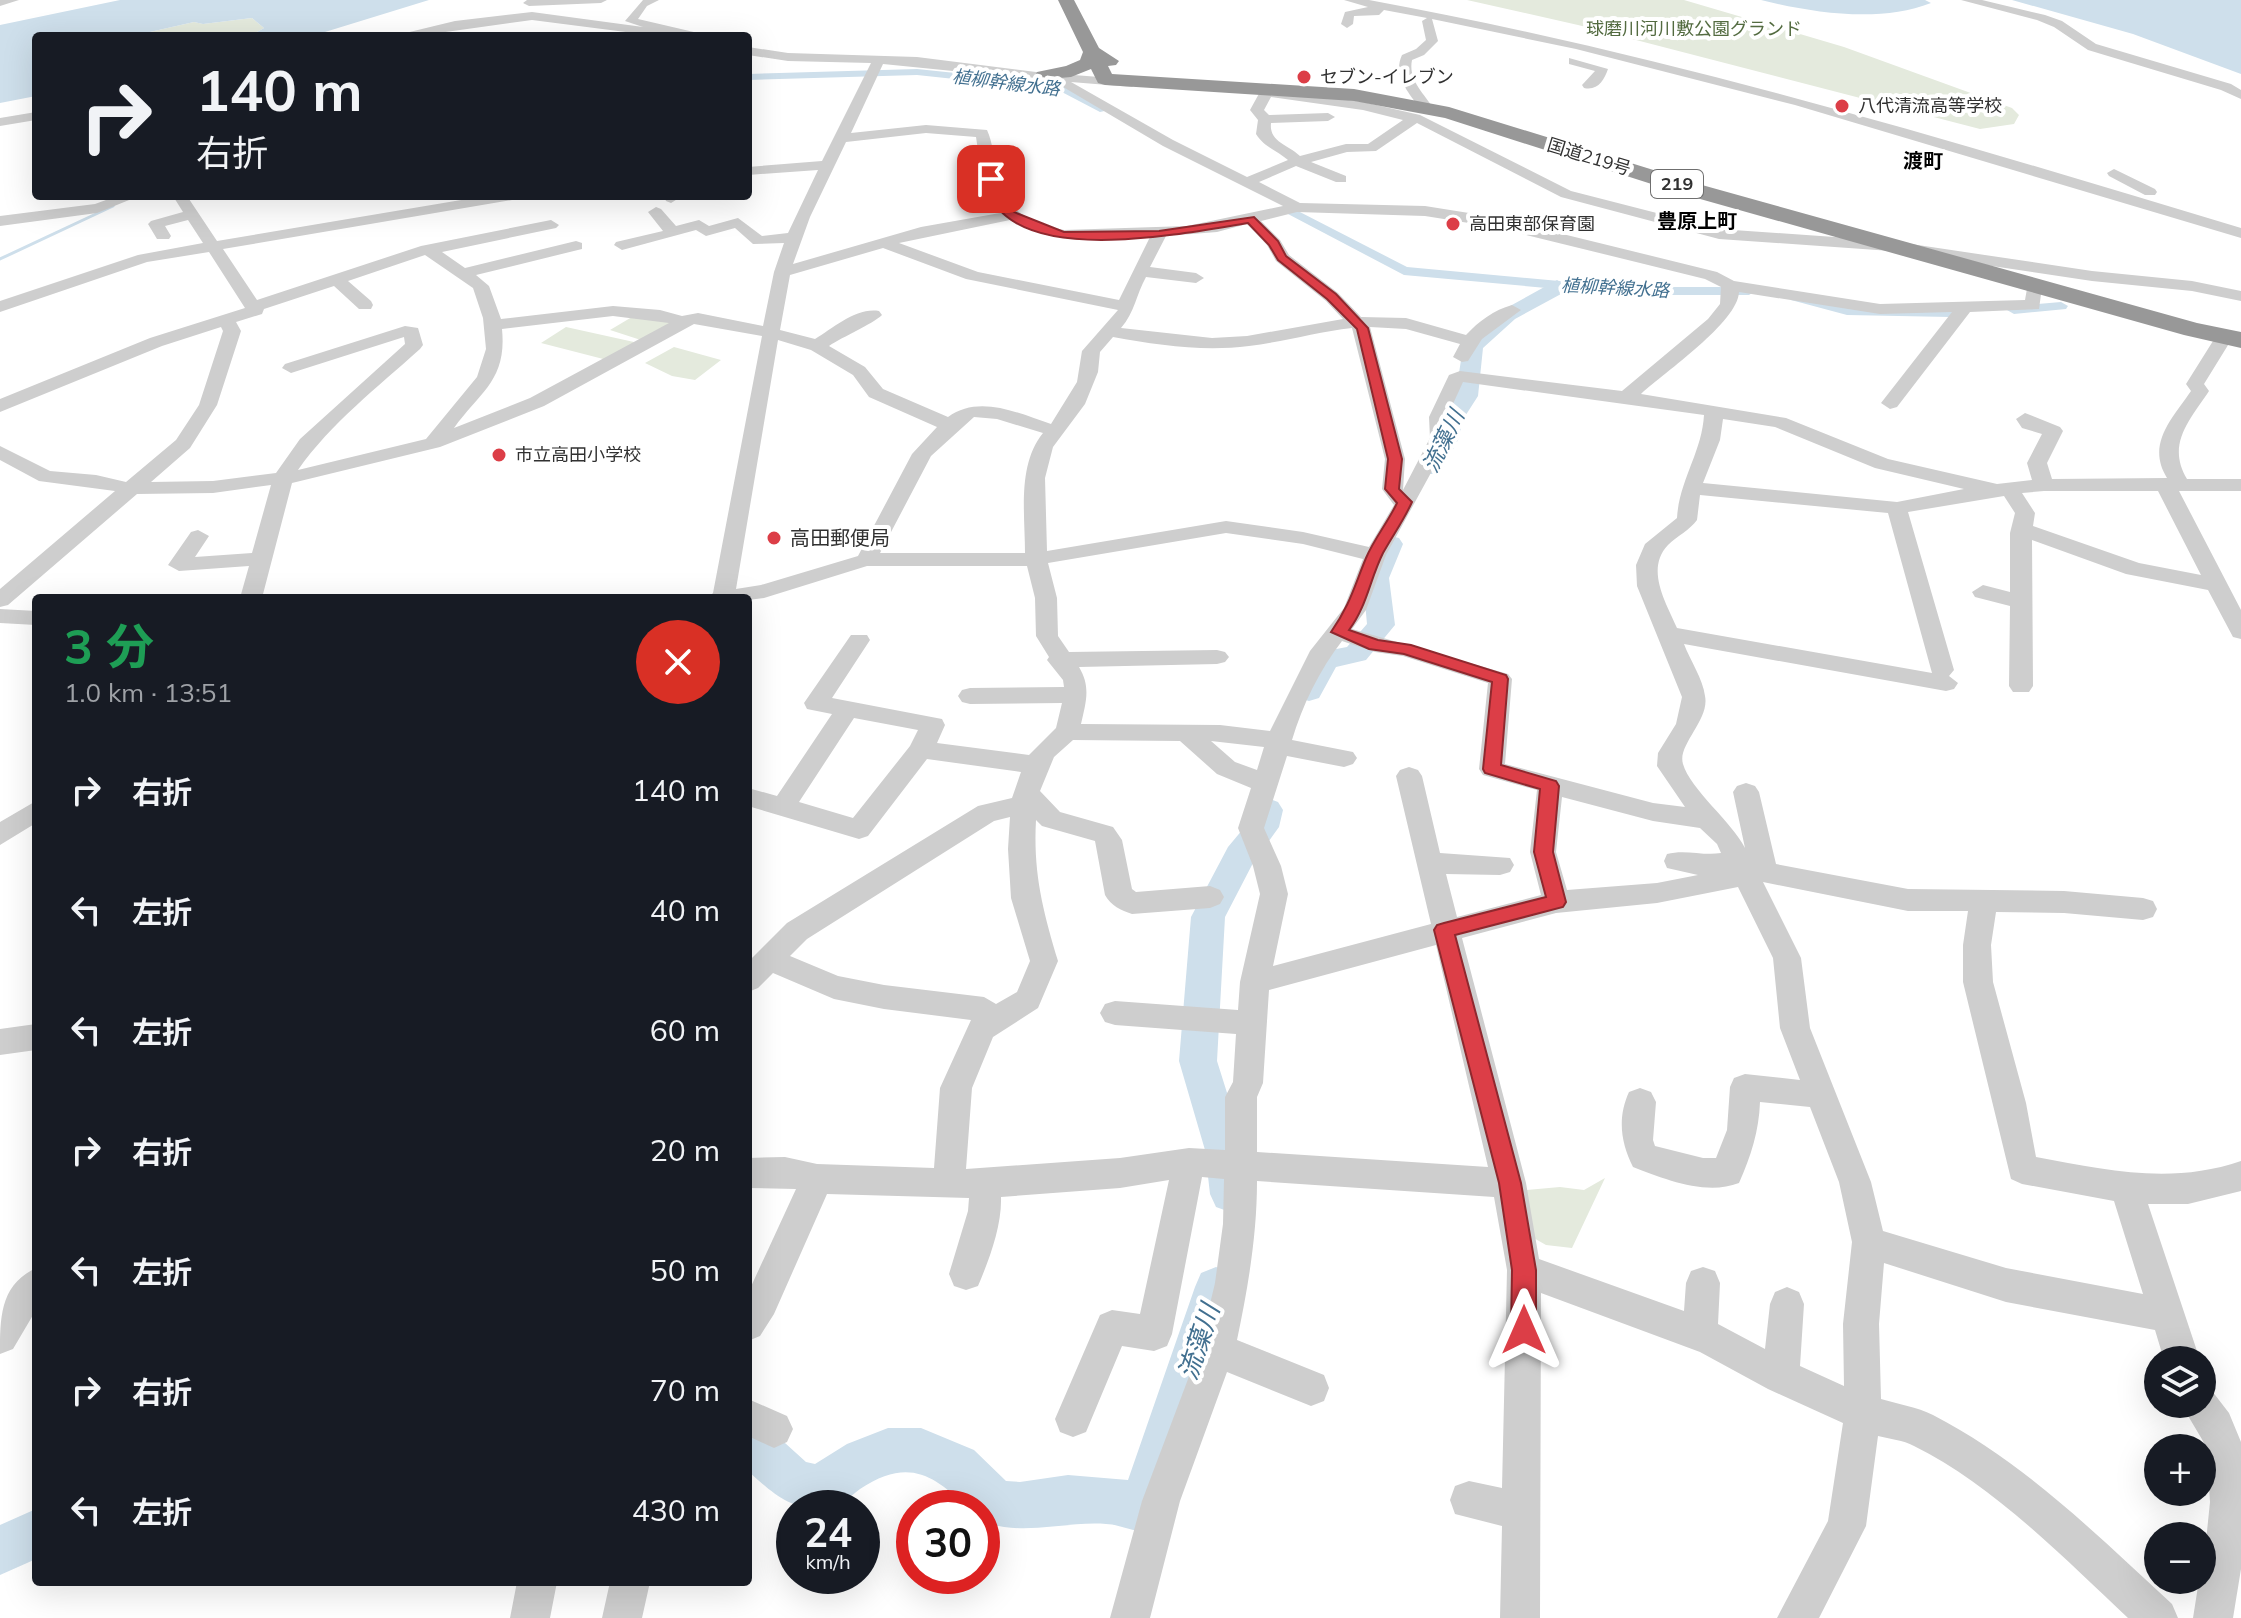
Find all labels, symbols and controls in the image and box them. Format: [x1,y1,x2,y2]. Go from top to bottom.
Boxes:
park label: 球磨川河川敷公園グランド [1586,17,1802,40]
text: 140 m [196,55,363,125]
icon: right [64,64,168,168]
water label: 植柳幹線水路 [951,65,1063,101]
place label: セブン-イレブン [1320,65,1454,88]
marker: セブン-イレブン [1295,68,1313,86]
place label: 八代清流高等学校 [1858,94,2002,117]
marker: 八代清流高等学校 [1833,97,1851,115]
text: 右折 [196,130,268,175]
street label: 国道219号 [1544,133,1634,180]
pin [957,145,1025,213]
district label: 渡町 [1903,148,1943,173]
icon: arrive [969,157,1013,201]
road number: 219 [1651,170,1703,198]
district label: 豊原上町 [1657,208,1737,233]
place label: 高田東部保育園 [1469,212,1595,235]
marker: 高田東部保育園 [1444,215,1462,233]
water label: 植柳幹線水路 [1560,273,1672,302]
water label: 流藻川 [1416,403,1471,477]
place label: 市立高田小学校 [515,443,641,466]
marker: 市立高田小学校 [490,446,508,464]
place label: 高田郵便局 [790,525,890,550]
marker: 高田郵便局 [765,529,783,547]
text: 3 分 [64,616,154,676]
button: close [636,620,720,704]
text: 1.0 km · 13:51 [64,676,232,709]
icon: right [64,768,108,812]
text: 140 m [632,771,720,809]
text: 右折 [132,773,192,811]
icon: left [64,888,108,932]
text: 40 m [650,891,720,929]
text: 左折 [132,893,192,931]
icon: left [64,1008,108,1052]
text: 60 m [650,1011,720,1049]
text: 左折 [132,1013,192,1051]
icon: right [64,1128,108,1172]
text: 20 m [650,1131,720,1169]
text: 右折 [132,1133,192,1171]
icon: left [64,1248,108,1292]
text: 50 m [650,1251,720,1289]
text: 左折 [132,1253,192,1291]
position arrow [1482,1288,1566,1372]
water label: 流藻川 [1171,1297,1227,1384]
map controls [2144,1346,2216,1594]
button: layers [2144,1346,2216,1418]
icon: right [64,1368,108,1412]
text: 70 m [650,1371,720,1409]
text: 右折 [132,1373,192,1411]
button: + [2144,1434,2216,1506]
icon: left [64,1488,108,1532]
speed limit sign: 30 [896,1490,1000,1594]
text: 430 m [632,1491,720,1529]
text: 左折 [132,1493,192,1531]
text: 24 [804,1507,852,1557]
button: − [2144,1522,2216,1594]
text: km/h [805,1549,851,1574]

